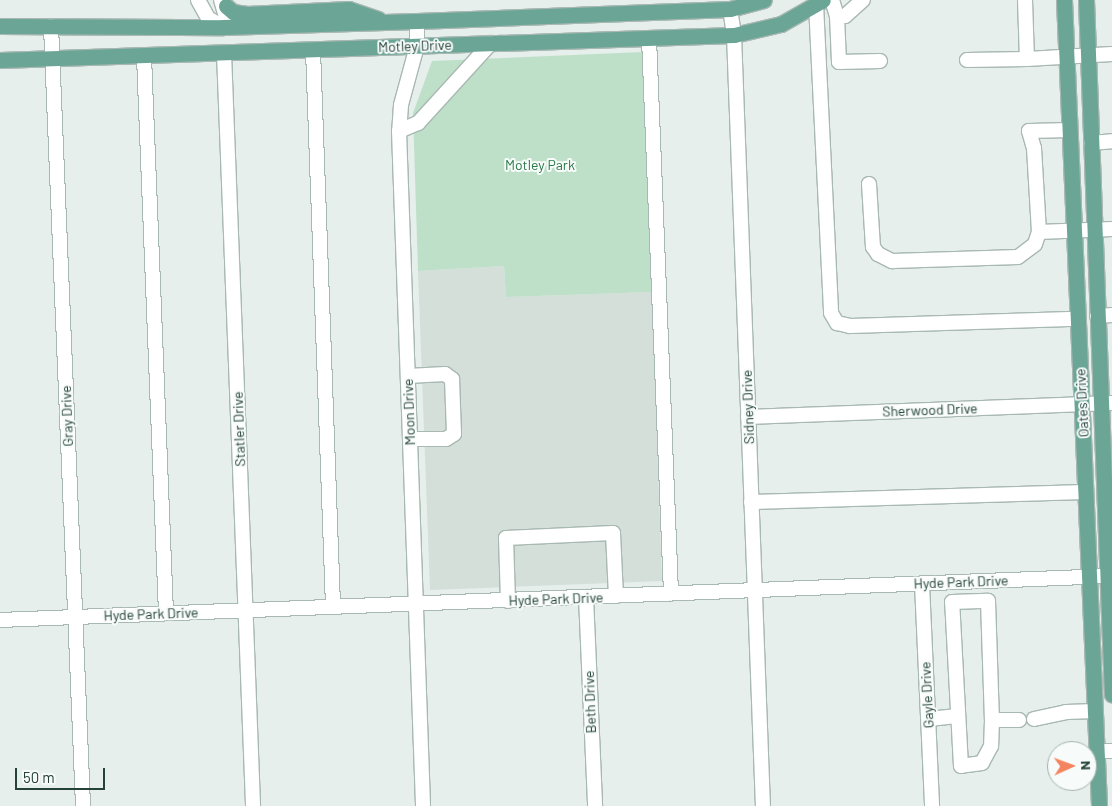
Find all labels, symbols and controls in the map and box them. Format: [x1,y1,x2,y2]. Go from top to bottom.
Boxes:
street label: Motley Drive [378,36,452,56]
park label: Motley Park [505,157,575,173]
street label: Oates Drive [1072,368,1092,438]
street label: Sidney Drive [738,369,758,445]
street label: Moon Drive [399,378,419,446]
street label: Gray Drive [58,385,76,447]
street label: Statler Drive [229,391,249,467]
street label: Sherwood Drive [882,400,978,420]
street label: Hyde Park Drive [913,572,1009,592]
street label: Hyde Park Drive [508,589,604,609]
street label: Hyde Park Drive [103,604,199,624]
street label: Gayle Drive [917,661,937,729]
street label: Beth Drive [581,670,599,734]
north arrow [1047,741,1097,791]
scale bar [18,758,108,790]
text: N [1078,761,1095,770]
text: 50 m [23,768,55,786]

